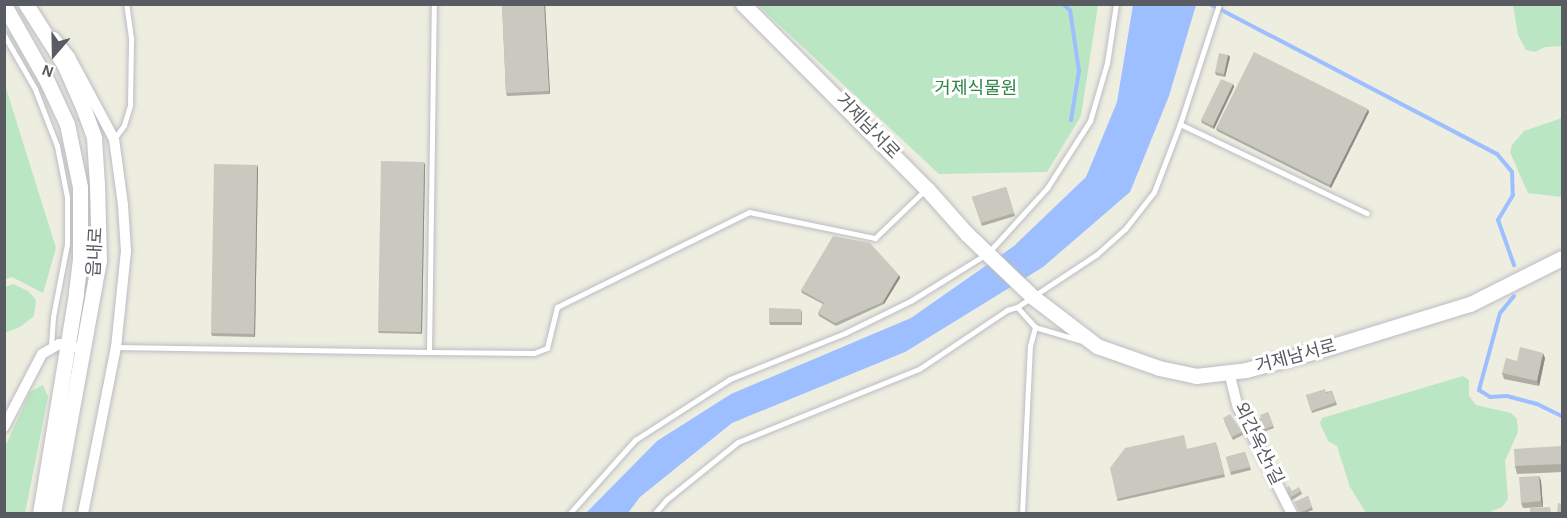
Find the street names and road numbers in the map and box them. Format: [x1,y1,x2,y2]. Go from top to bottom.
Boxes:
street label: 거제남서로 [830,90,904,164]
street label: 읍내로 [84,227,108,277]
street label: 거제남서로 [1253,336,1339,378]
street label: 외간옥산1길 [1229,399,1287,489]

